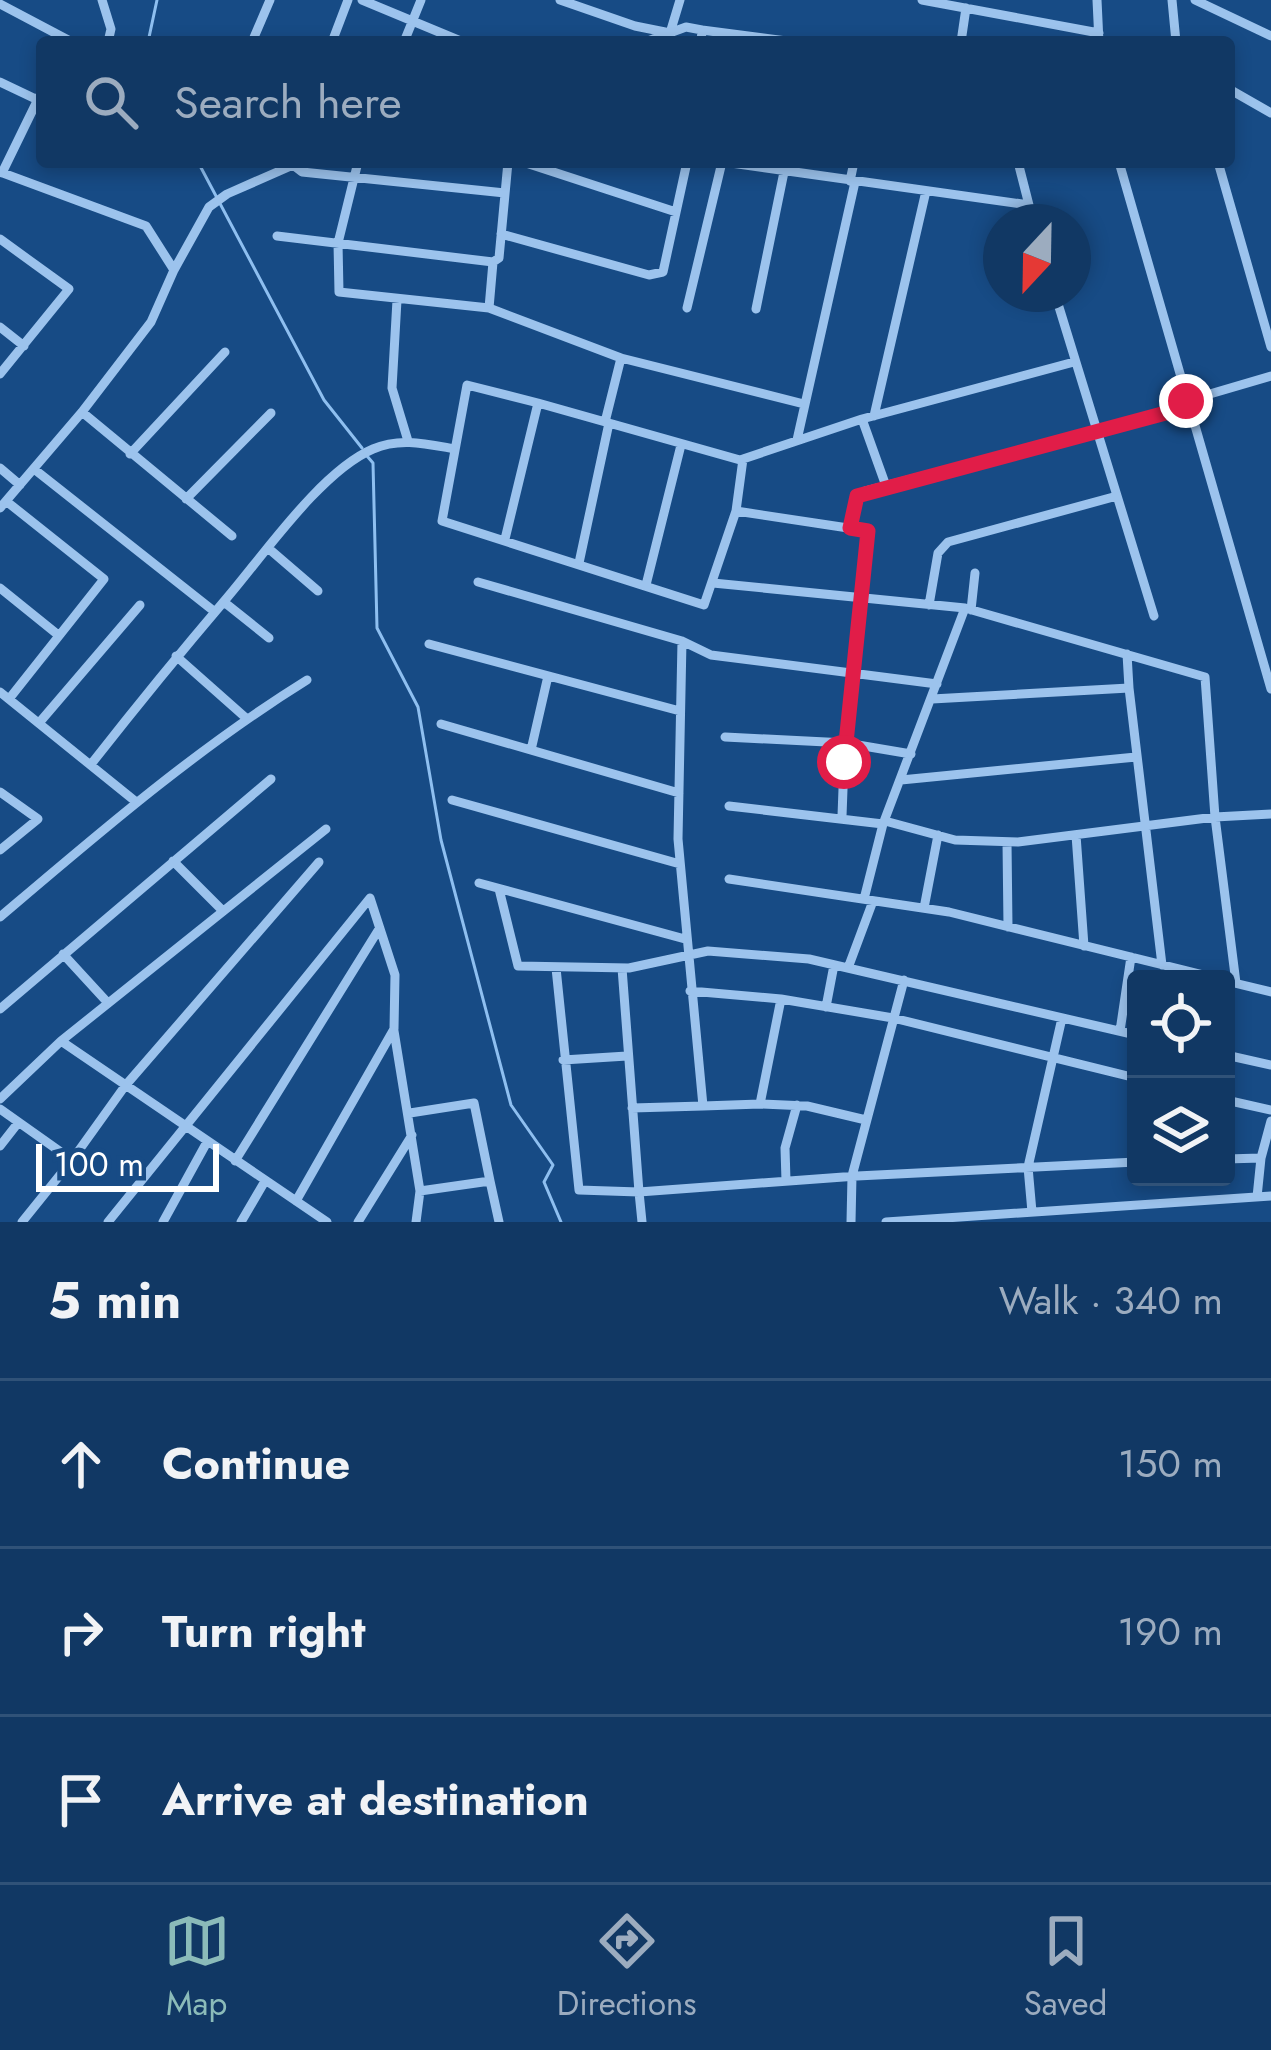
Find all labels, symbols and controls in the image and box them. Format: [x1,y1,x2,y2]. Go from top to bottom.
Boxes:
search box [36,36,1235,168]
icon: search [78,69,144,135]
text: Search here [174,70,402,135]
north arrow [983,204,1091,312]
route end [1159,374,1213,428]
route start [817,735,871,789]
map controls [1127,970,1235,1186]
button: locate [1127,970,1235,1078]
button: layers [1127,1078,1235,1186]
scale bar [36,1138,219,1191]
text: 100 m [54,1141,144,1188]
text: 5 min [48,1263,181,1337]
text: Walk · 340 m [999,1272,1223,1329]
icon: ahead [48,1431,114,1497]
text: Continue [162,1431,350,1496]
text: 150 m [1118,1435,1223,1492]
icon: right [48,1599,114,1665]
text: Turn right [162,1599,366,1664]
text: 190 m [1117,1603,1223,1660]
icon: arrive [48,1767,114,1833]
text: Arrive at destination [162,1767,589,1832]
tab: Map [164,1908,230,2027]
tab: Directions [557,1908,697,2027]
tab: Saved [1024,1908,1107,2027]

